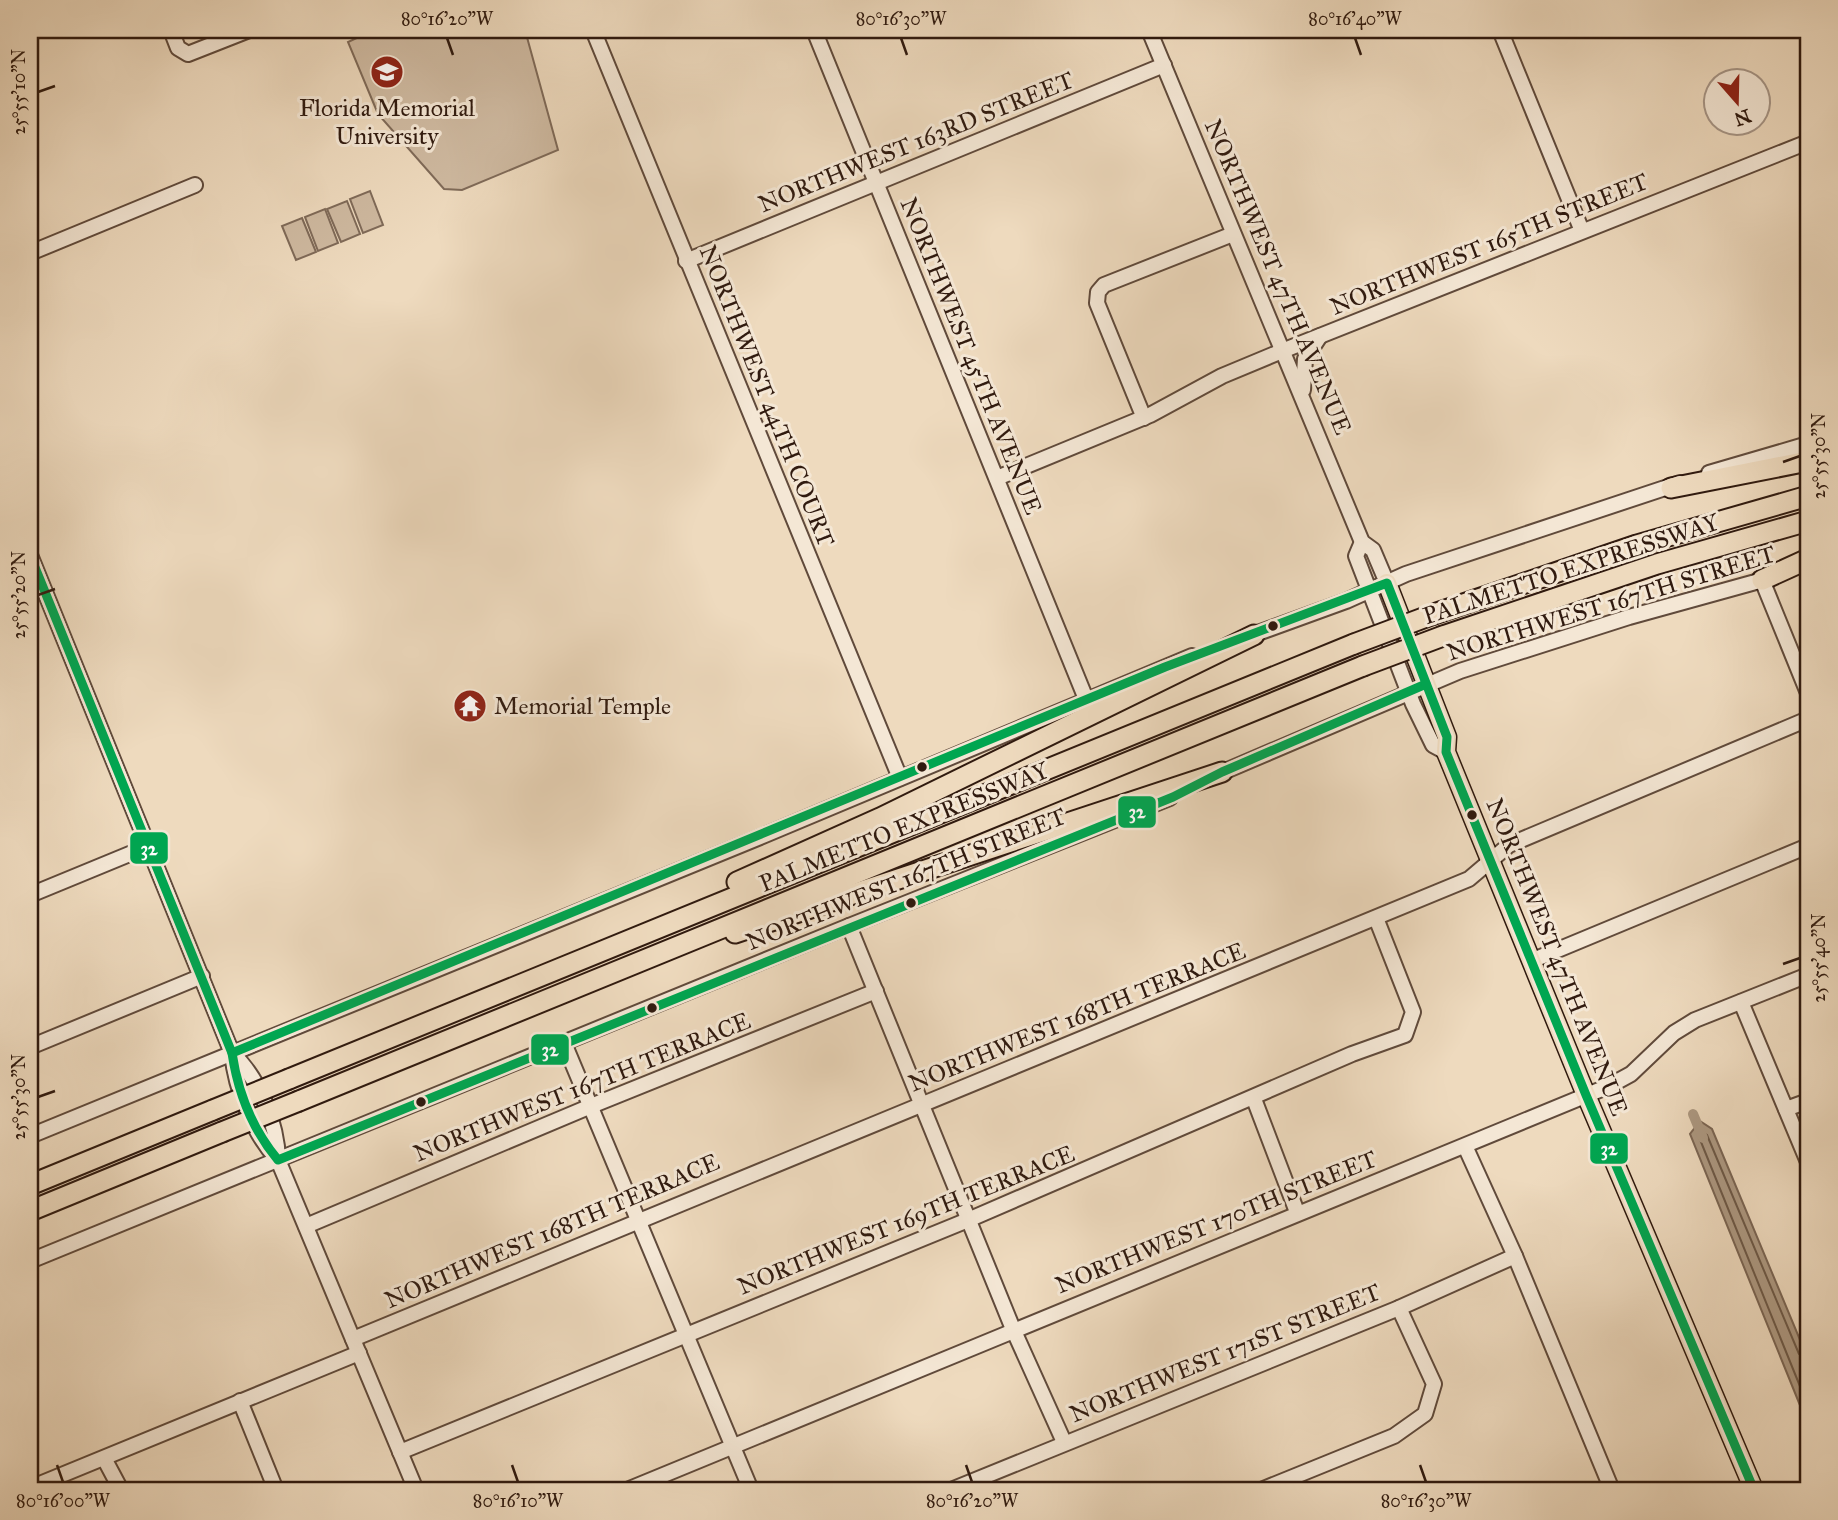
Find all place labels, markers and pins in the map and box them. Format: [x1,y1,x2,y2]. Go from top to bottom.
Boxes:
school or university icon: Florida Memorial University [368,53,406,91]
place label: Florida Memorial University [299,93,476,151]
unlabelled marker [1266,619,1280,633]
temple icon: Memorial Temple [451,687,489,725]
place label: Memorial Temple [494,691,671,721]
unlabelled marker [915,760,929,774]
unlabelled marker [1465,808,1479,822]
unlabelled marker [904,896,918,910]
unlabelled marker [645,1001,659,1015]
unlabelled marker [414,1095,428,1109]

